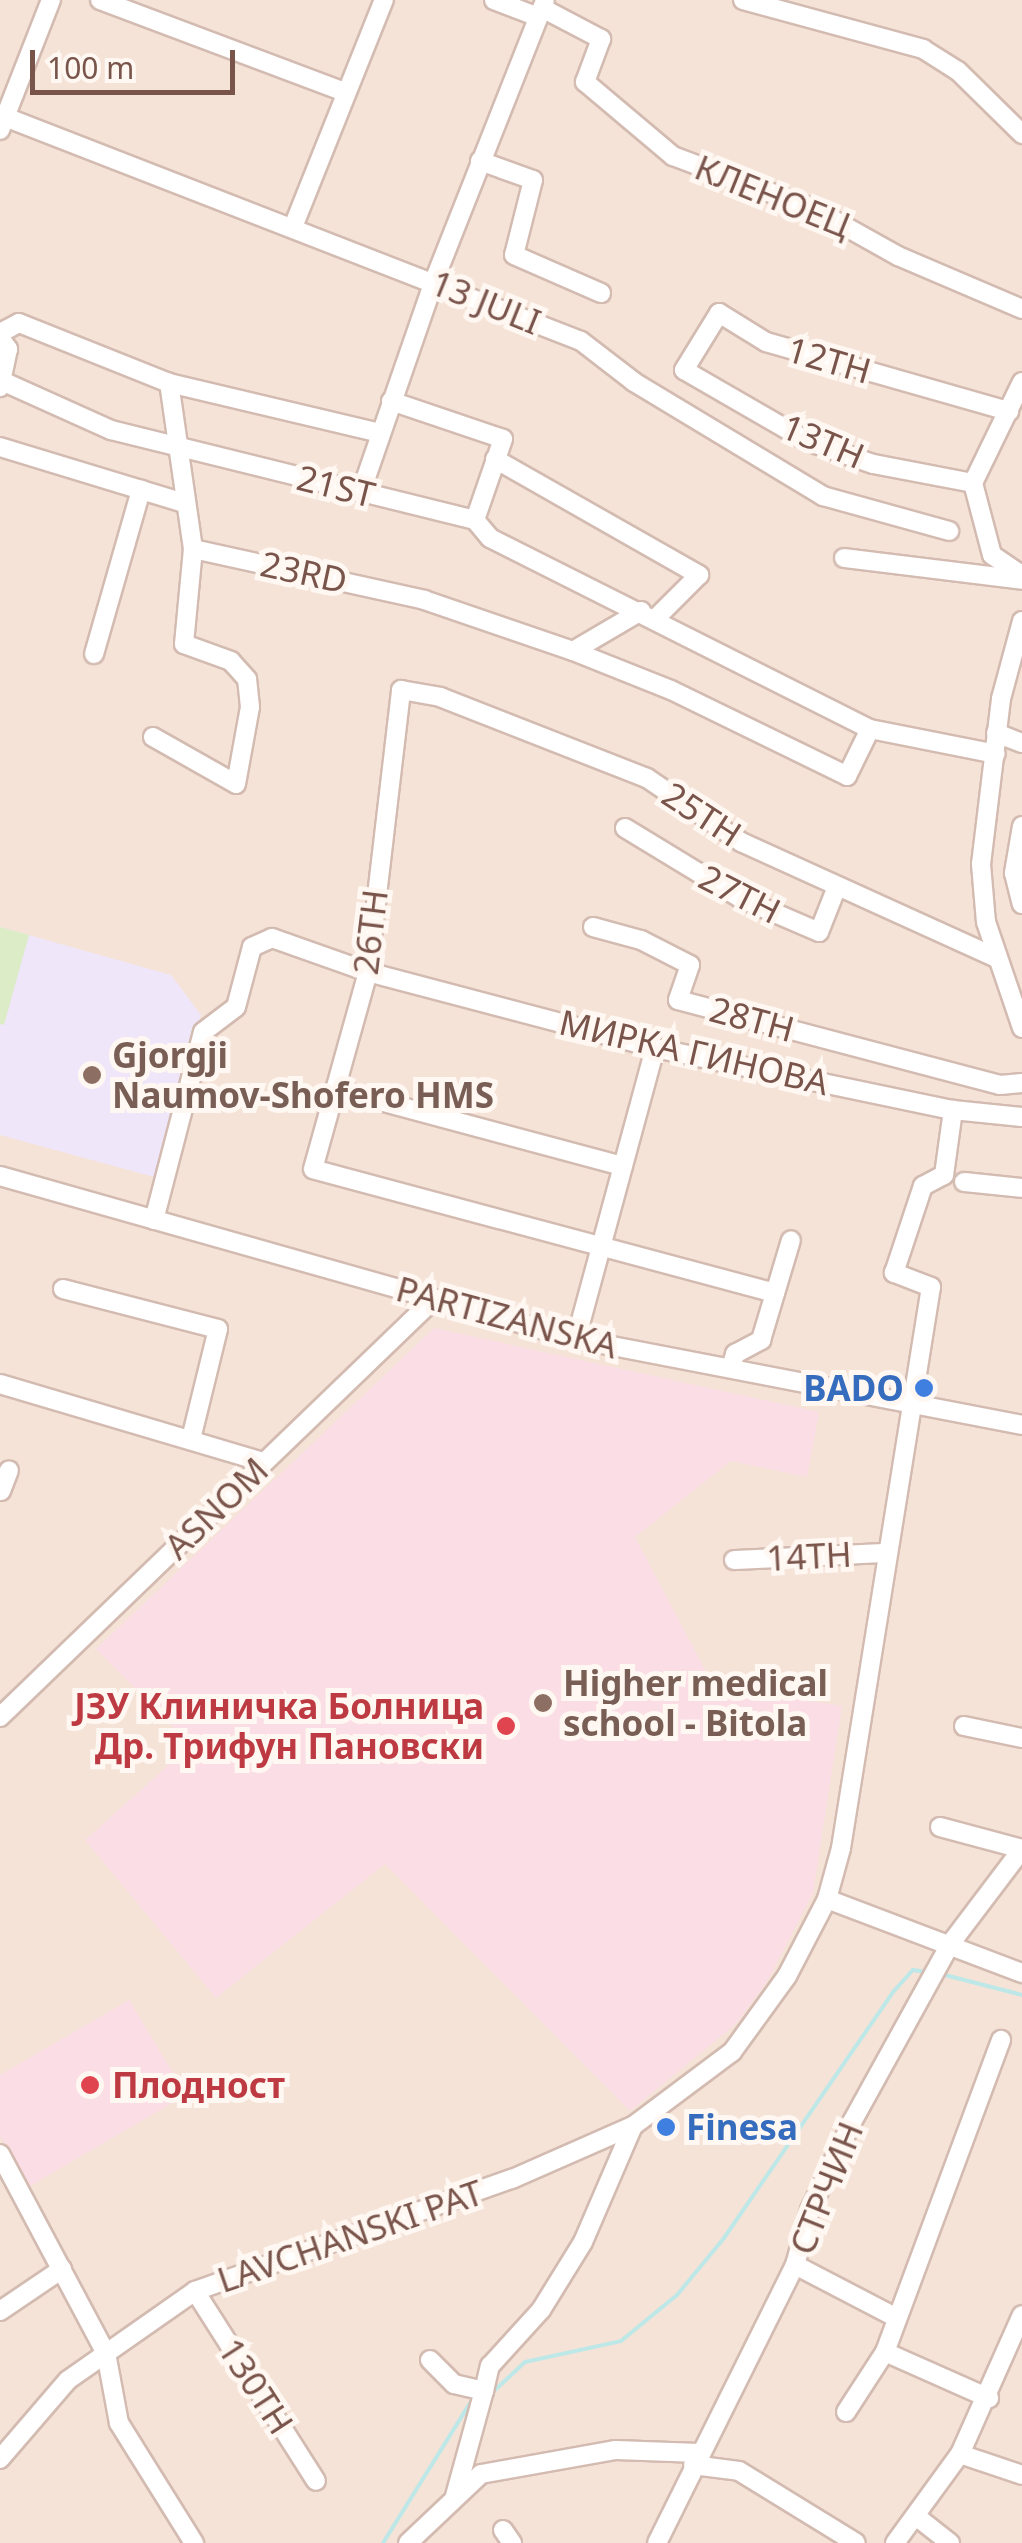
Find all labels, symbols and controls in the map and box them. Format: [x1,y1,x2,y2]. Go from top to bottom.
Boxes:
scale bar [35,30,240,92]
text: 100 m [47,47,134,88]
street label: КЛЕНОЕЦ [689,146,857,246]
street label: 13 JULI [425,261,547,343]
street label: 12TH [782,328,876,392]
street label: 13TH [775,405,871,477]
street label: 21ST [293,456,379,516]
street label: 23RD [257,542,351,602]
street label: 25TH [655,773,749,855]
street label: 27TH [692,856,788,932]
street label: 26TH [344,887,396,977]
street label: 28TH [705,988,799,1050]
street label: МИРКА ГИНОВА [555,1001,833,1103]
place label: Gjorgji Naumov-Shofero HMS [112,1034,494,1116]
marker: Gjorgji Naumov-Shofero HMS [81,1064,103,1086]
street label: PARTIZANSKA [392,1267,622,1367]
place label: BADO [803,1367,904,1409]
marker: BADO [913,1377,935,1399]
street label: ASNOM [156,1449,276,1567]
street label: 14TH [765,1533,853,1579]
place label: Higher medical school - Bitola [563,1662,828,1744]
place label: ЈЗУ Клиничка Болница Др. Трифун Пановски [74,1685,484,1767]
marker: Higher medical school - Bitola [532,1692,554,1714]
marker: ЈЗУ Клиничка Болница Др. Трифун Пановски [493,1713,519,1739]
place label: Плодност [112,2064,285,2106]
marker: Плодност [77,2072,103,2098]
place label: Finesa [686,2106,798,2148]
marker: Finesa [655,2116,677,2138]
street label: СТРЧИН [780,2116,872,2260]
street label: LAVCHANSKI PAT [212,2171,488,2301]
street label: 130TH [210,2330,302,2442]

